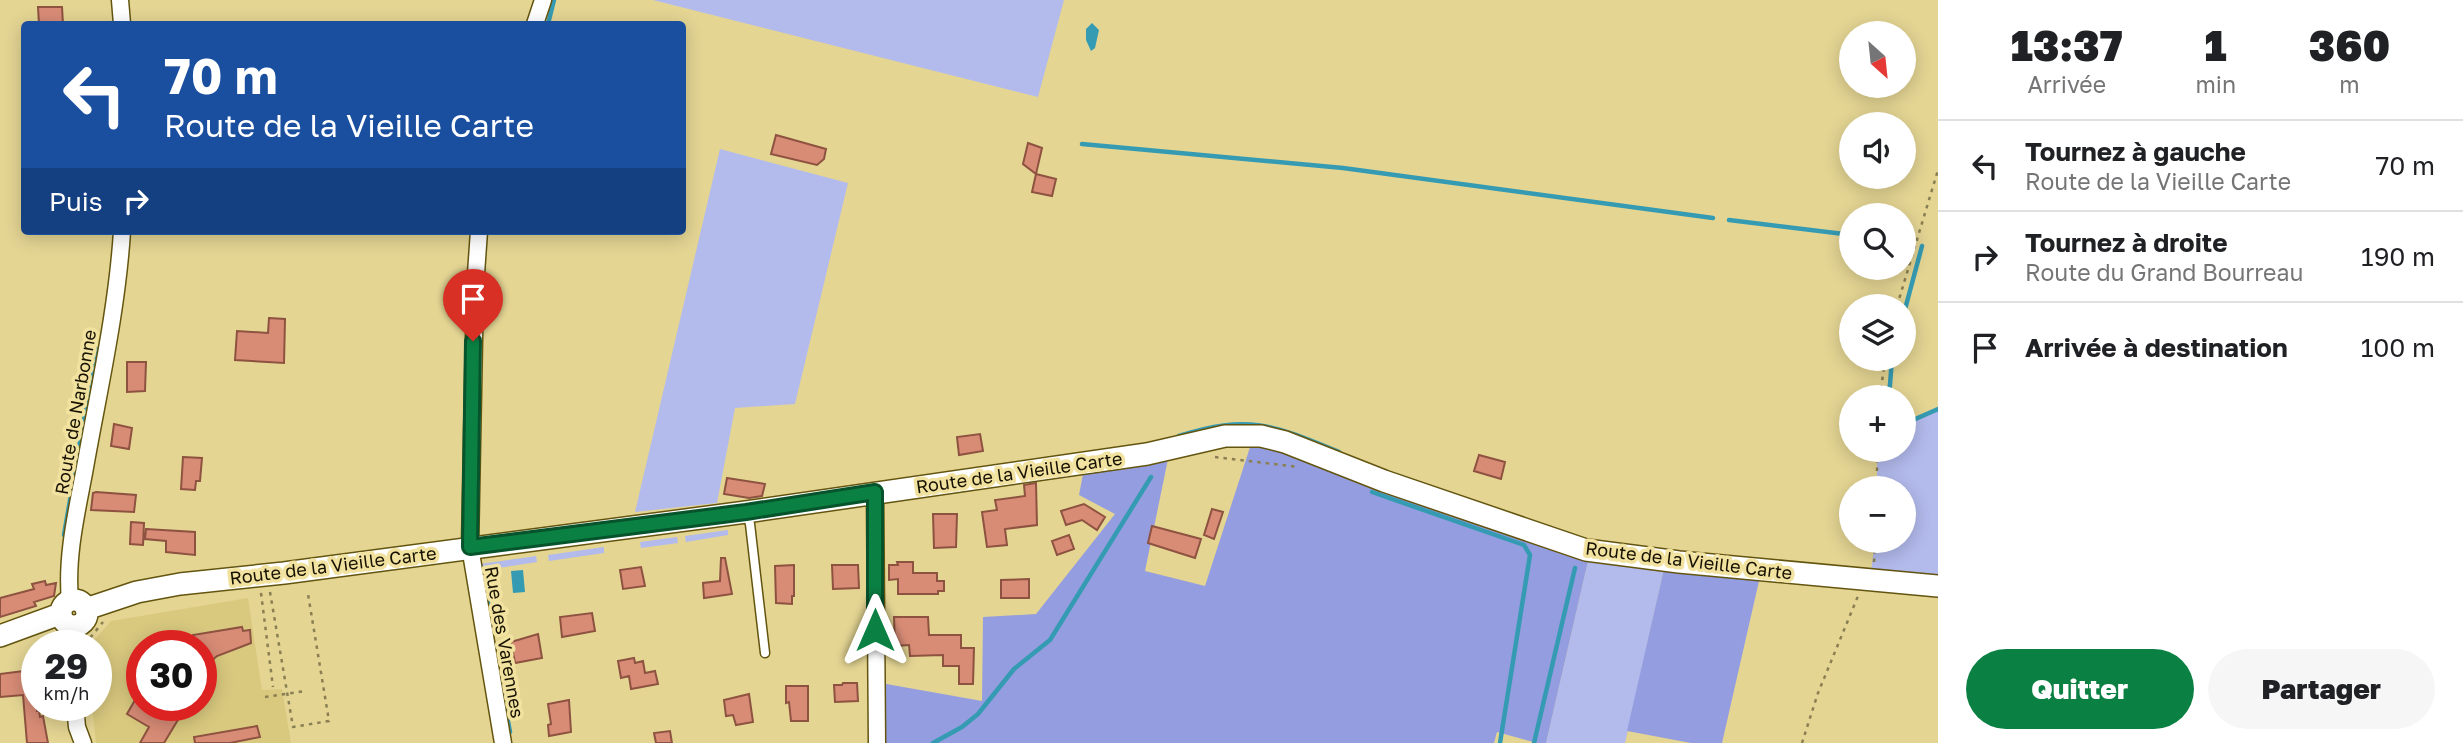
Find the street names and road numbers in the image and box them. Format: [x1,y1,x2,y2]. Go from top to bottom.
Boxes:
street label: Route de Narbonne [50,328,100,496]
street label: Route de la Vieille Carte [914,447,1124,497]
street label: Route de la Vieille Carte [1584,536,1794,584]
street label: Route de la Vieille Carte [228,541,438,589]
street label: Rue des Varennes [481,564,529,720]

